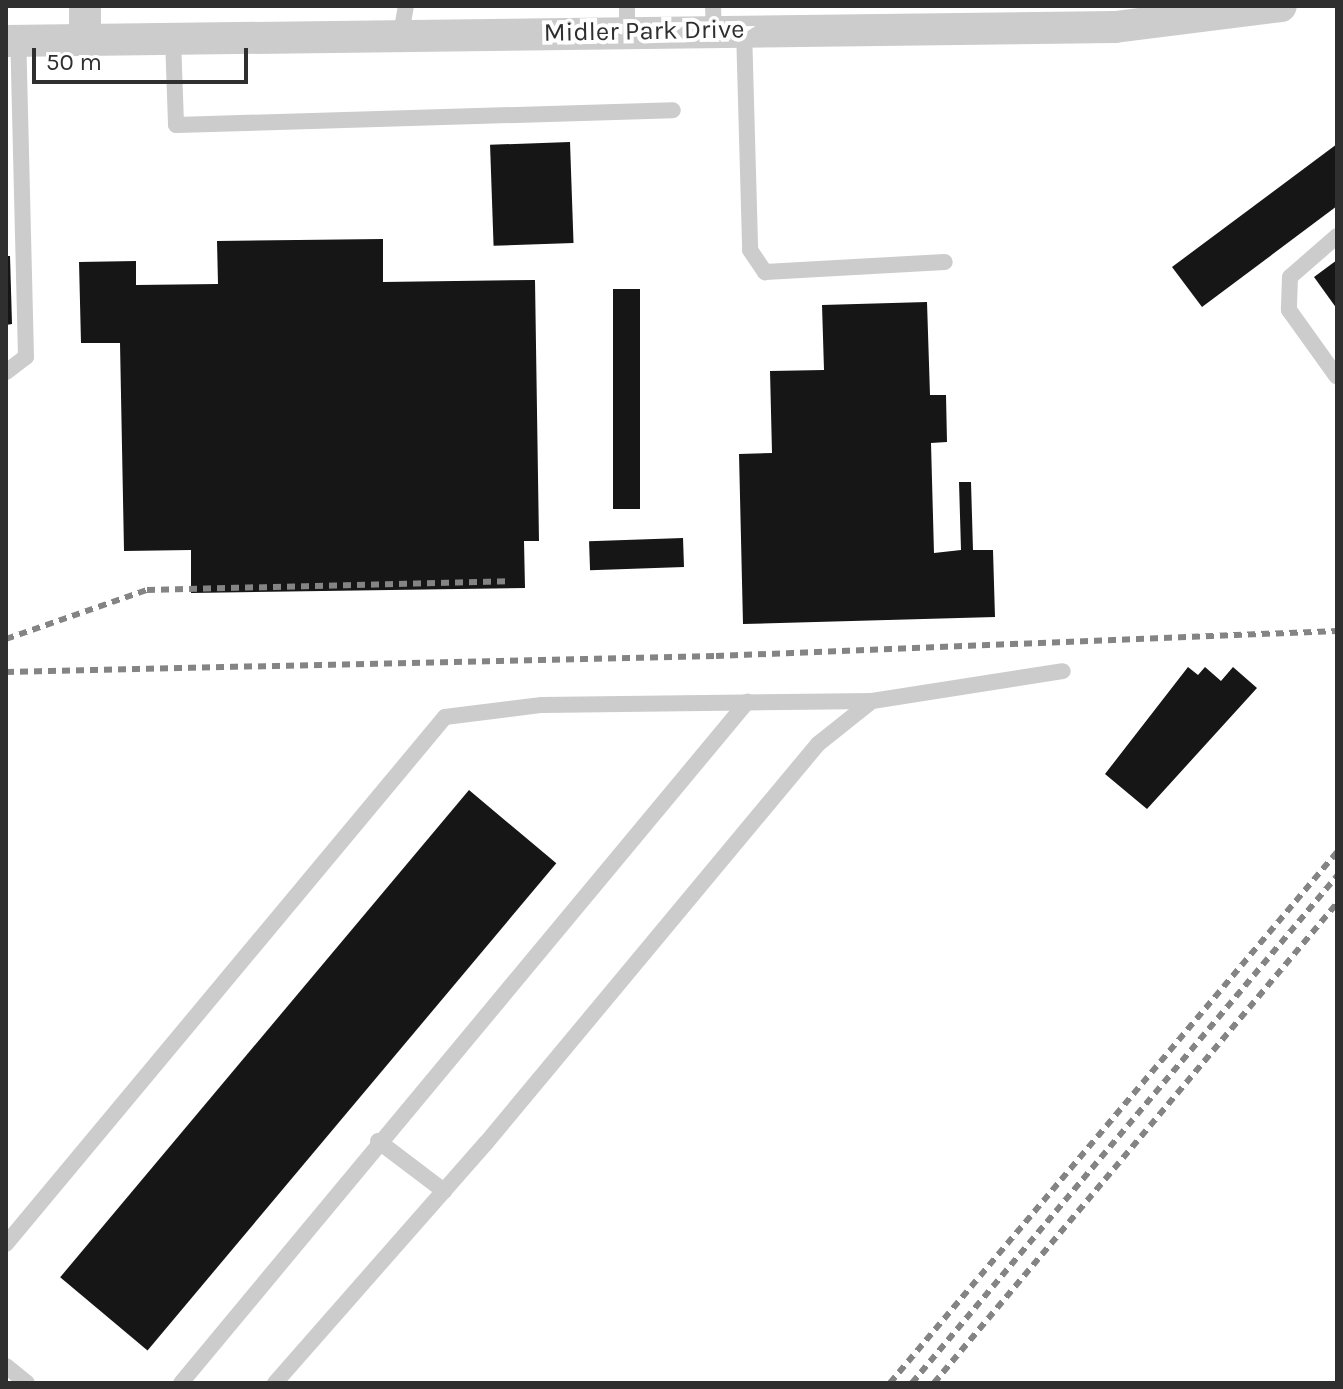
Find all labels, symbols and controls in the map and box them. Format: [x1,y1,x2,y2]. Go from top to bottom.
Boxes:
street label: Midler Park Drive [543,14,745,48]
scale bar [36,32,252,82]
text: 50 m [46,48,102,76]

